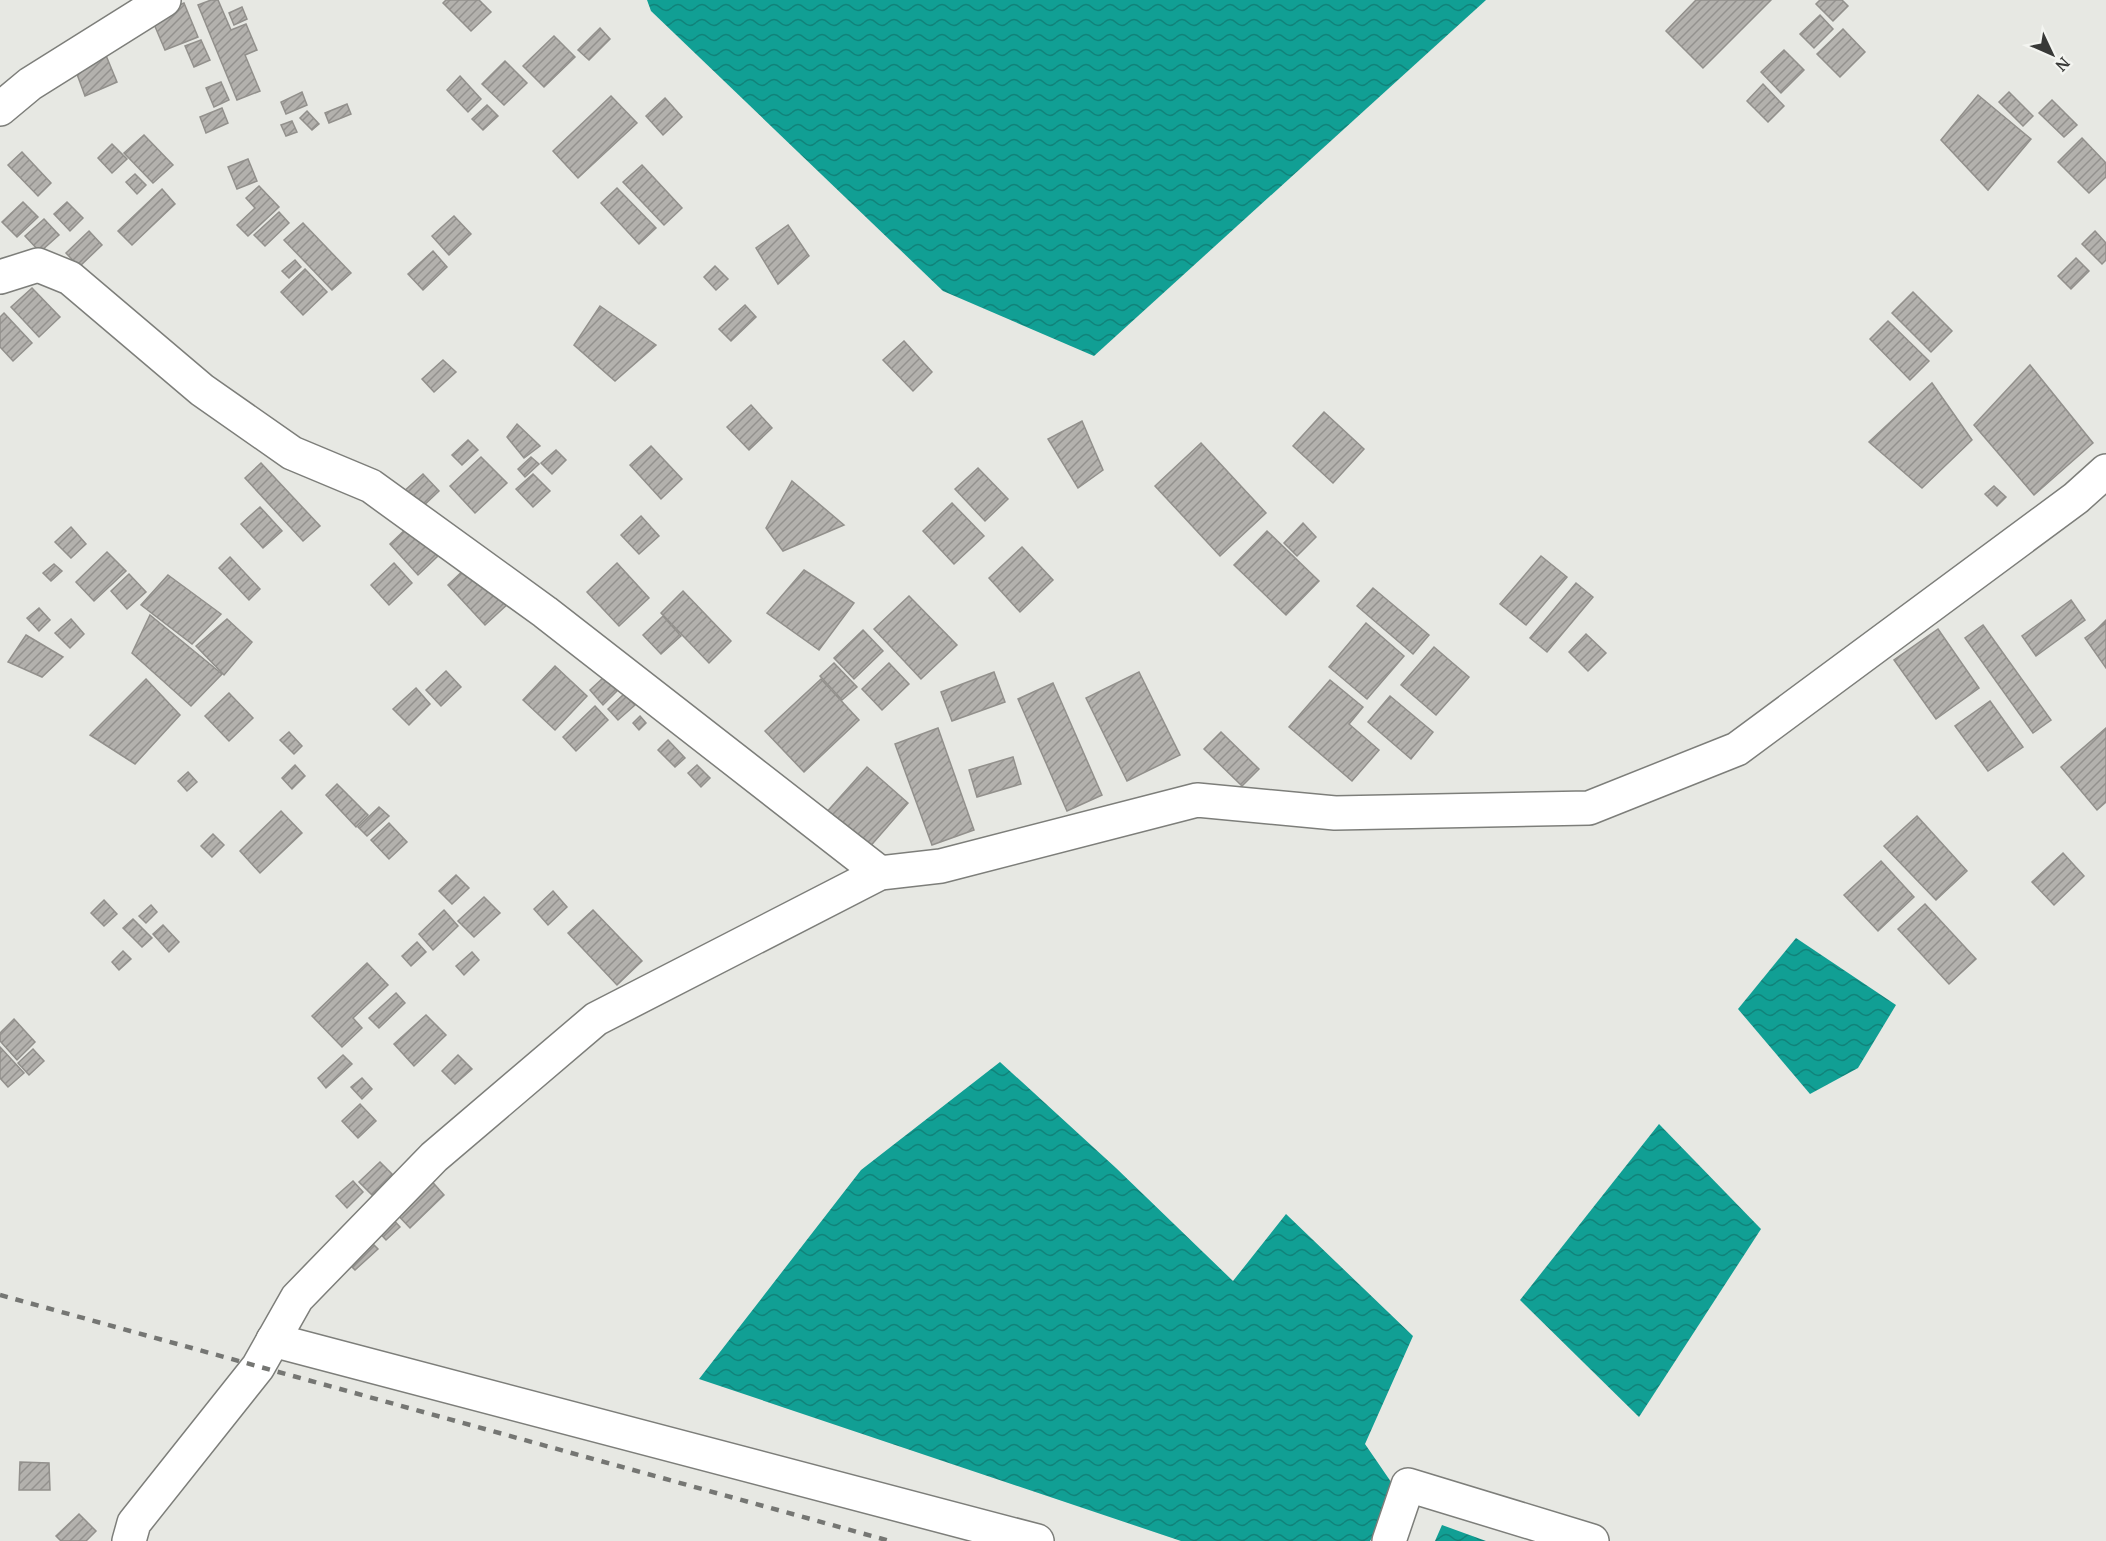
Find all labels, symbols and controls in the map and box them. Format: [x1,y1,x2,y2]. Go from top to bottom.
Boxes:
north arrow [2022,24,2082,84]
text: N [2051,52,2075,76]

